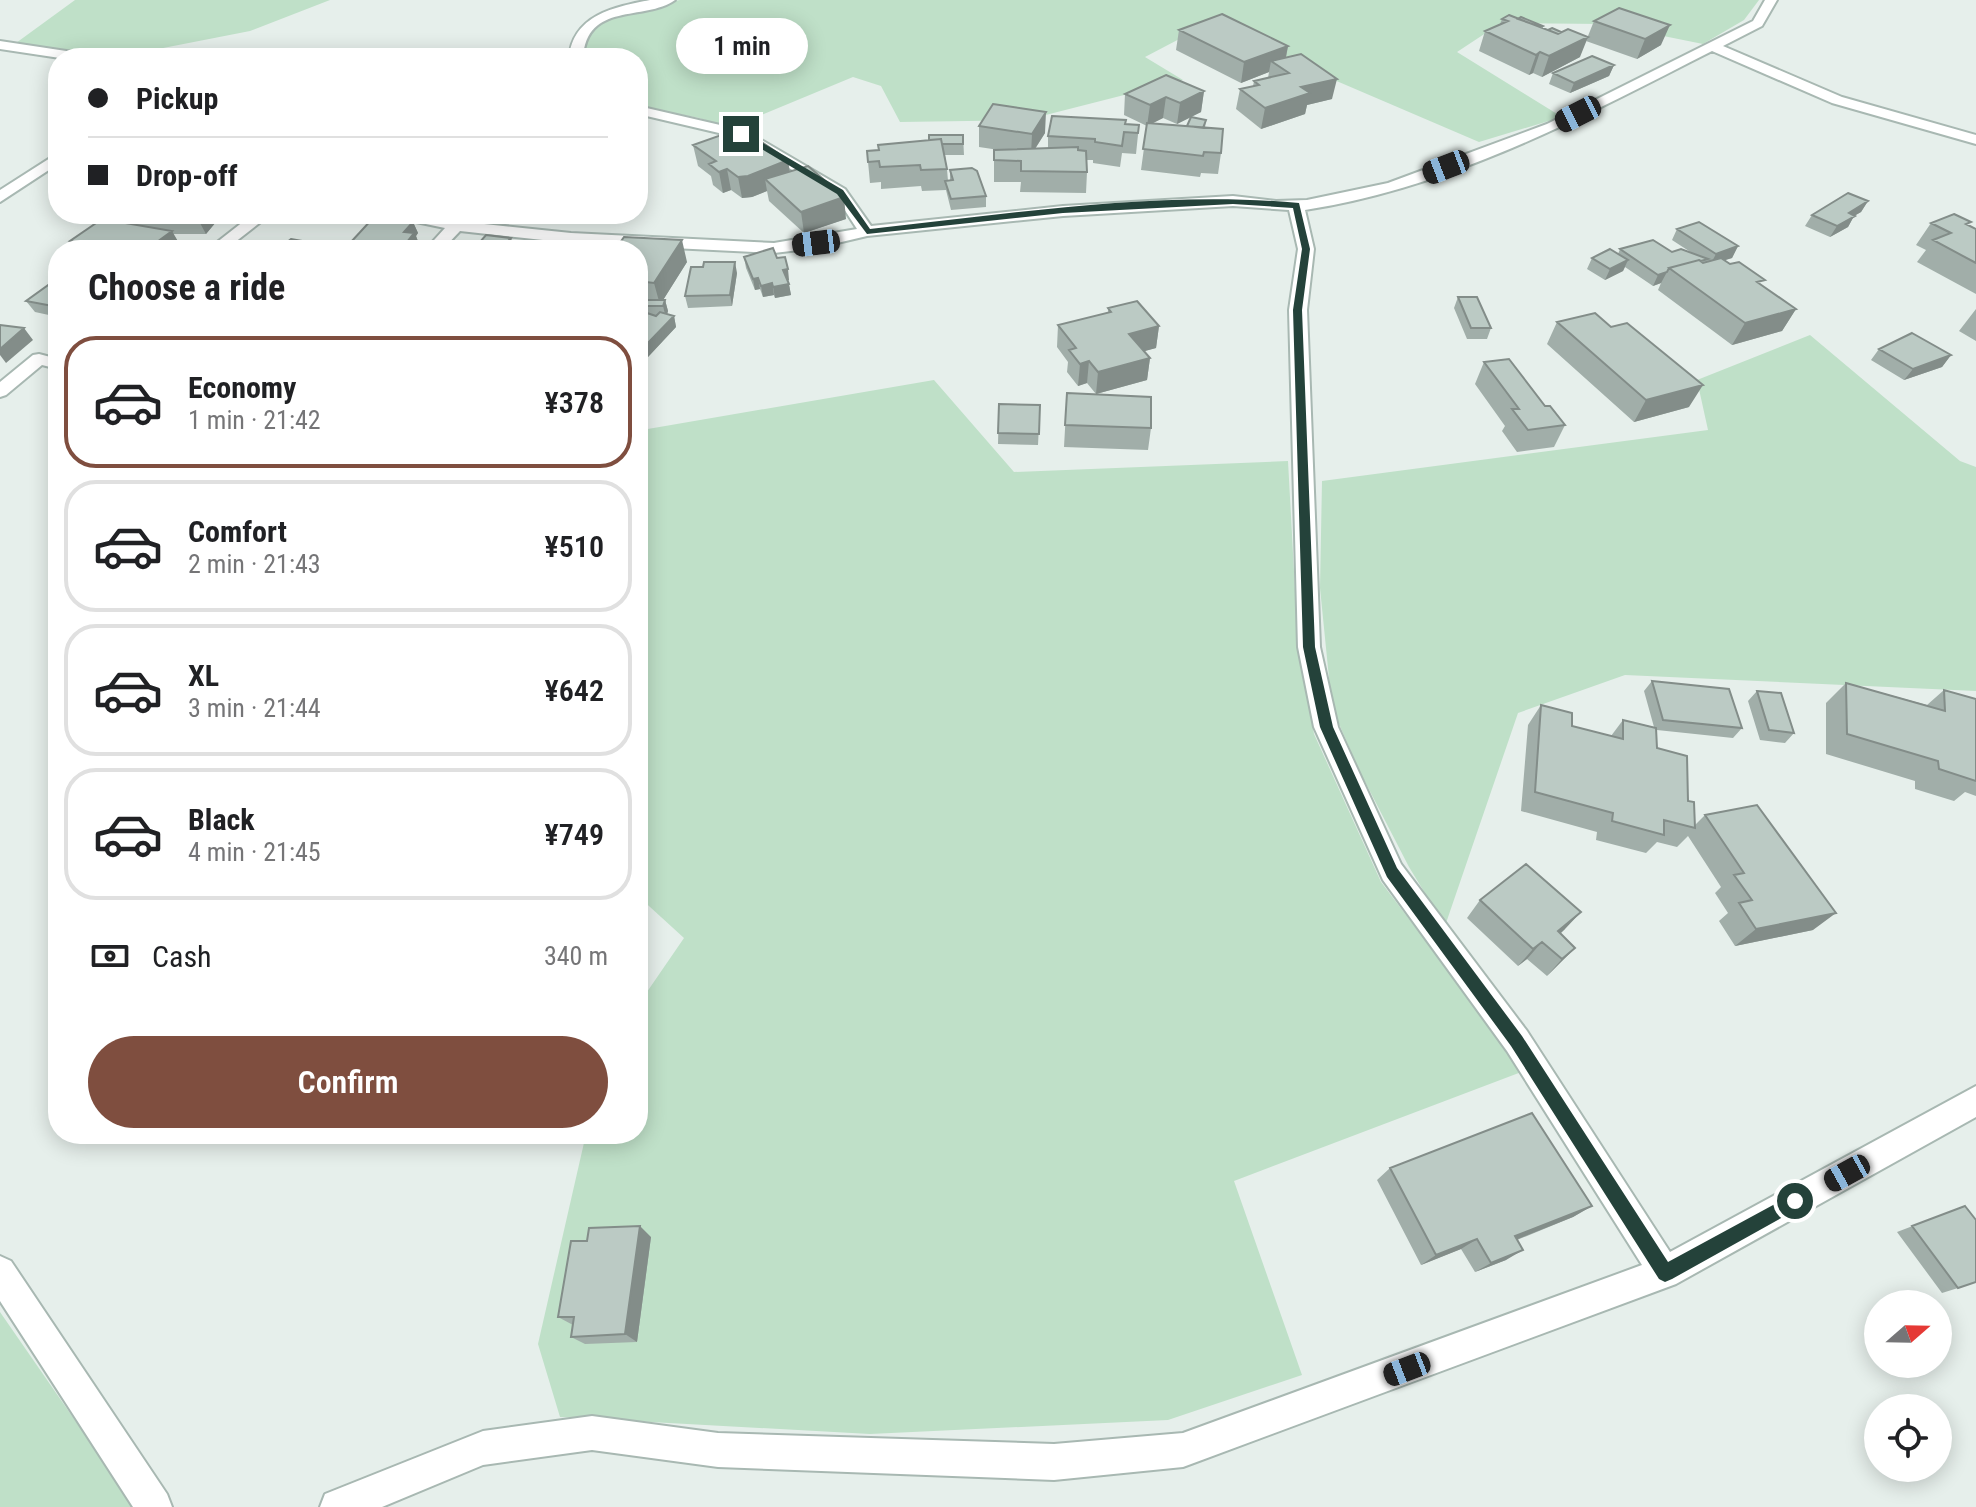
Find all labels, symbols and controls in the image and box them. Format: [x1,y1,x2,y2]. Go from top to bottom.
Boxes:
callout: 1 min [675,18,807,74]
text: 1 min [713,31,771,61]
text: Pickup [136,81,218,116]
car [1551,92,1605,136]
route end [723,116,759,152]
car [1419,147,1473,187]
text: Drop-off [136,158,238,193]
car [791,228,841,258]
text: Choose a ride [88,267,285,309]
icon: car [92,366,164,438]
text: Economy [188,370,296,405]
text: ¥378 [545,385,604,420]
text: 1 min · 21:42 [188,405,321,435]
icon: car [92,510,164,582]
text: Comfort [188,514,287,549]
text: ¥510 [545,529,604,564]
text: 2 min · 21:43 [188,549,321,579]
icon: car [92,654,164,726]
text: XL [188,658,219,693]
text: ¥642 [545,673,604,708]
text: 3 min · 21:44 [188,693,321,723]
icon: car [92,798,164,870]
text: Black [188,802,255,837]
text: ¥749 [545,817,604,852]
text: 4 min · 21:45 [188,837,321,867]
icon: cash [88,934,132,978]
text: Cash [152,939,212,974]
text: 340 m [544,941,608,971]
button: Confirm [88,1036,608,1128]
car [1820,1151,1874,1195]
route start [1777,1183,1813,1219]
north arrow [1864,1290,1952,1378]
map controls [1864,1290,1952,1482]
car [1380,1349,1434,1389]
button: locate [1864,1394,1952,1482]

